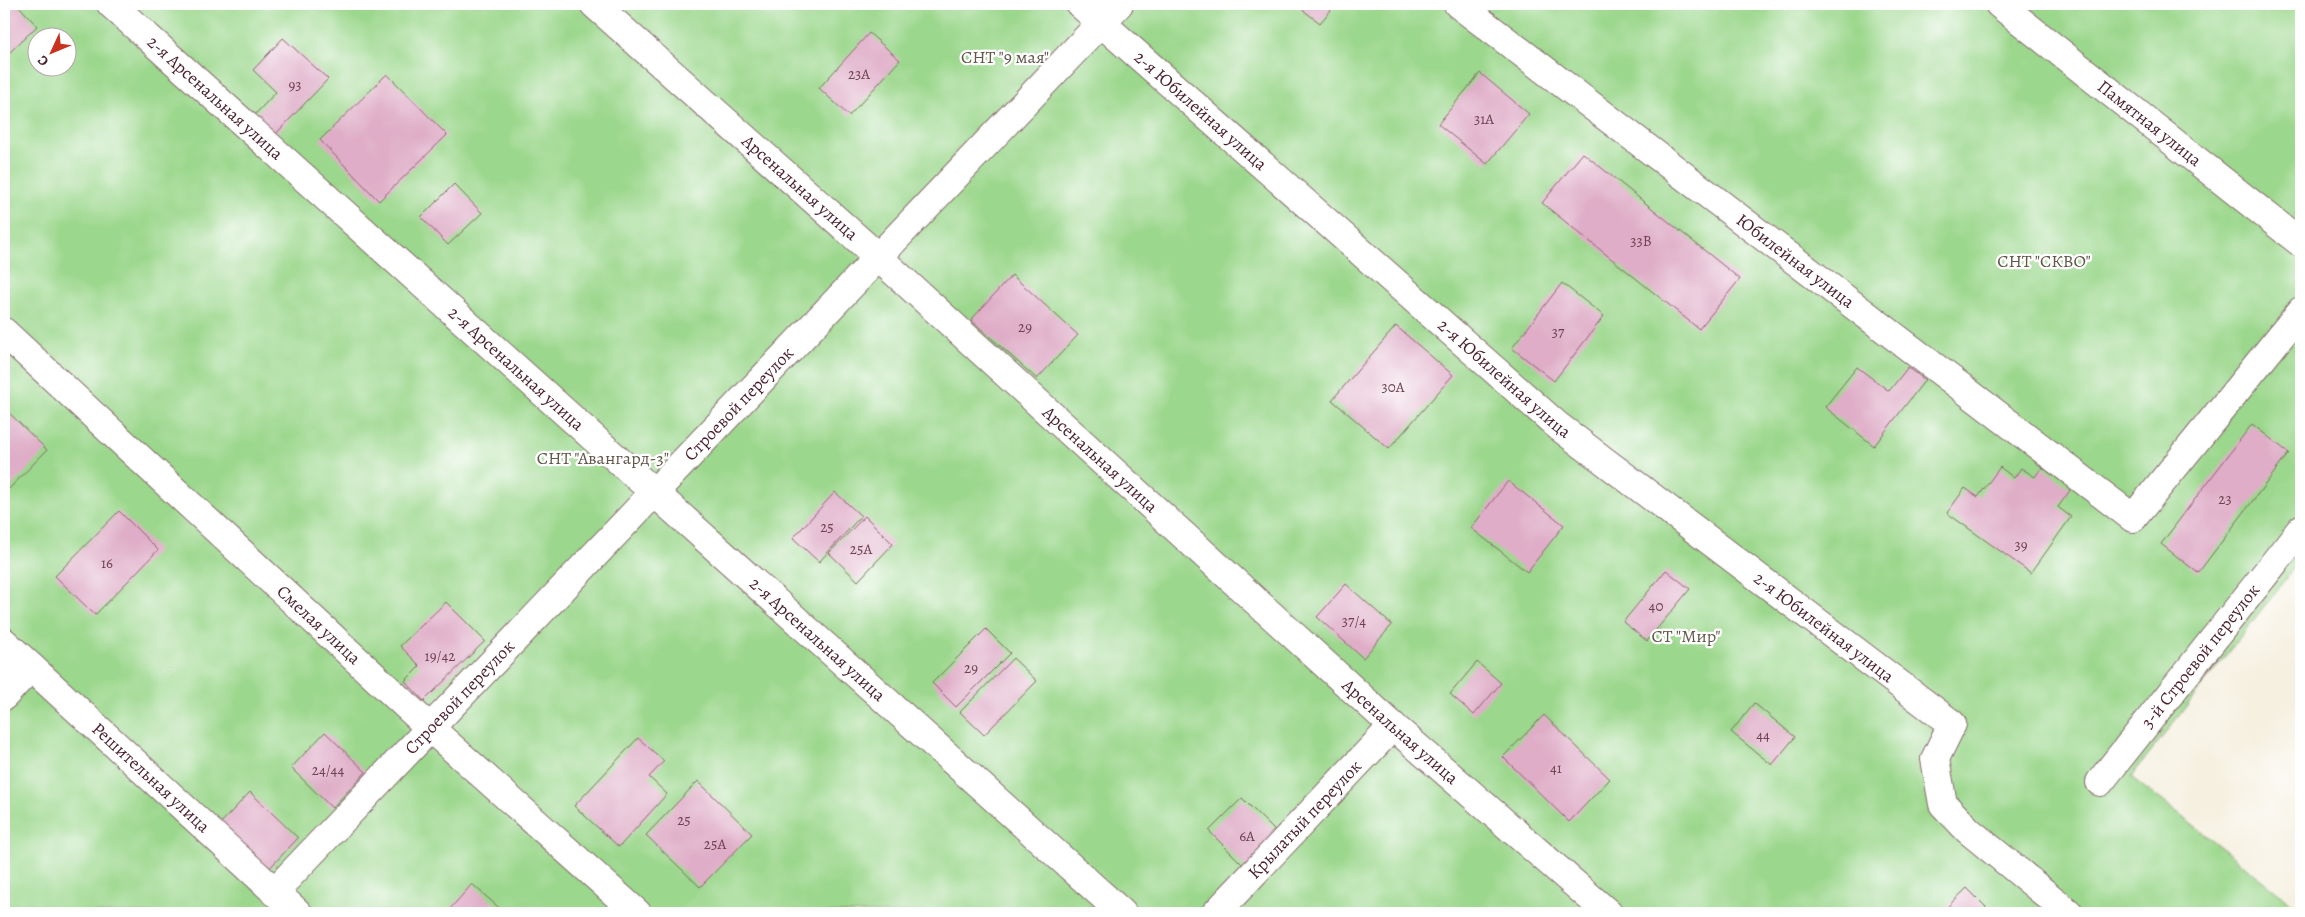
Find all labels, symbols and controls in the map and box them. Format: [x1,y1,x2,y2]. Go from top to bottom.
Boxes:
north arrow [28,28,78,78]
street label: 2-я Арсенальная улица [142,30,289,166]
park label: СНТ "9 мая" [961,45,1049,69]
street label: 2-я Юбилейная улица [1129,45,1273,176]
text: С [33,51,53,70]
house number: 23А [848,64,870,84]
street label: Памятная улица [2092,74,2207,172]
house number: 93 [288,75,302,95]
house number: 31А [1474,109,1494,129]
street label: Арсенальная улица [736,129,864,246]
street label: Юбилейная улица [1731,208,1860,314]
house number: 33В [1630,231,1652,251]
park label: СНТ "СКВО" [1997,249,2091,273]
street label: 2-я Арсенальная улица [443,301,590,436]
street label: 2-я Юбилейная улица [1433,313,1577,444]
house number: 29 [1018,317,1032,337]
house number: 37 [1552,322,1565,342]
street label: Строевой переулок [678,341,799,466]
house number: 30А [1382,377,1405,397]
street label: Арсенальная улица [1037,400,1164,519]
park label: СНТ "Авангард-3" [537,446,669,470]
house number: 23 [2218,489,2232,509]
house number: 25 [820,517,834,537]
house number: 39 [2014,535,2028,555]
house number: 25А [850,539,872,559]
house number: 16 [101,553,113,573]
street label: 2-я Юбилейная улица [1749,566,1900,688]
street label: 2-я Арсенальная улица [744,572,891,707]
street label: 3-й Строевой переулок [2135,579,2265,733]
street label: Смелая улица [272,580,367,670]
house number: 40 [1649,596,1663,616]
house number: 37/4 [1342,611,1366,631]
park label: СТ "Мир" [1651,624,1721,648]
street label: Строевой переулок [399,635,520,760]
house number: 19/42 [425,646,455,666]
house number: 29 [964,658,978,678]
street label: Арсенальная улица [1336,673,1464,790]
street label: Решительная улица [87,717,216,839]
house number: 44 [1756,725,1770,745]
street label: Крылатый переулок [1242,755,1367,884]
house number: 41 [1550,758,1562,778]
house number: 24/44 [312,760,344,780]
house number: 25 [677,810,691,830]
house number: 6А [1239,826,1255,846]
house number: 25А [704,834,726,854]

